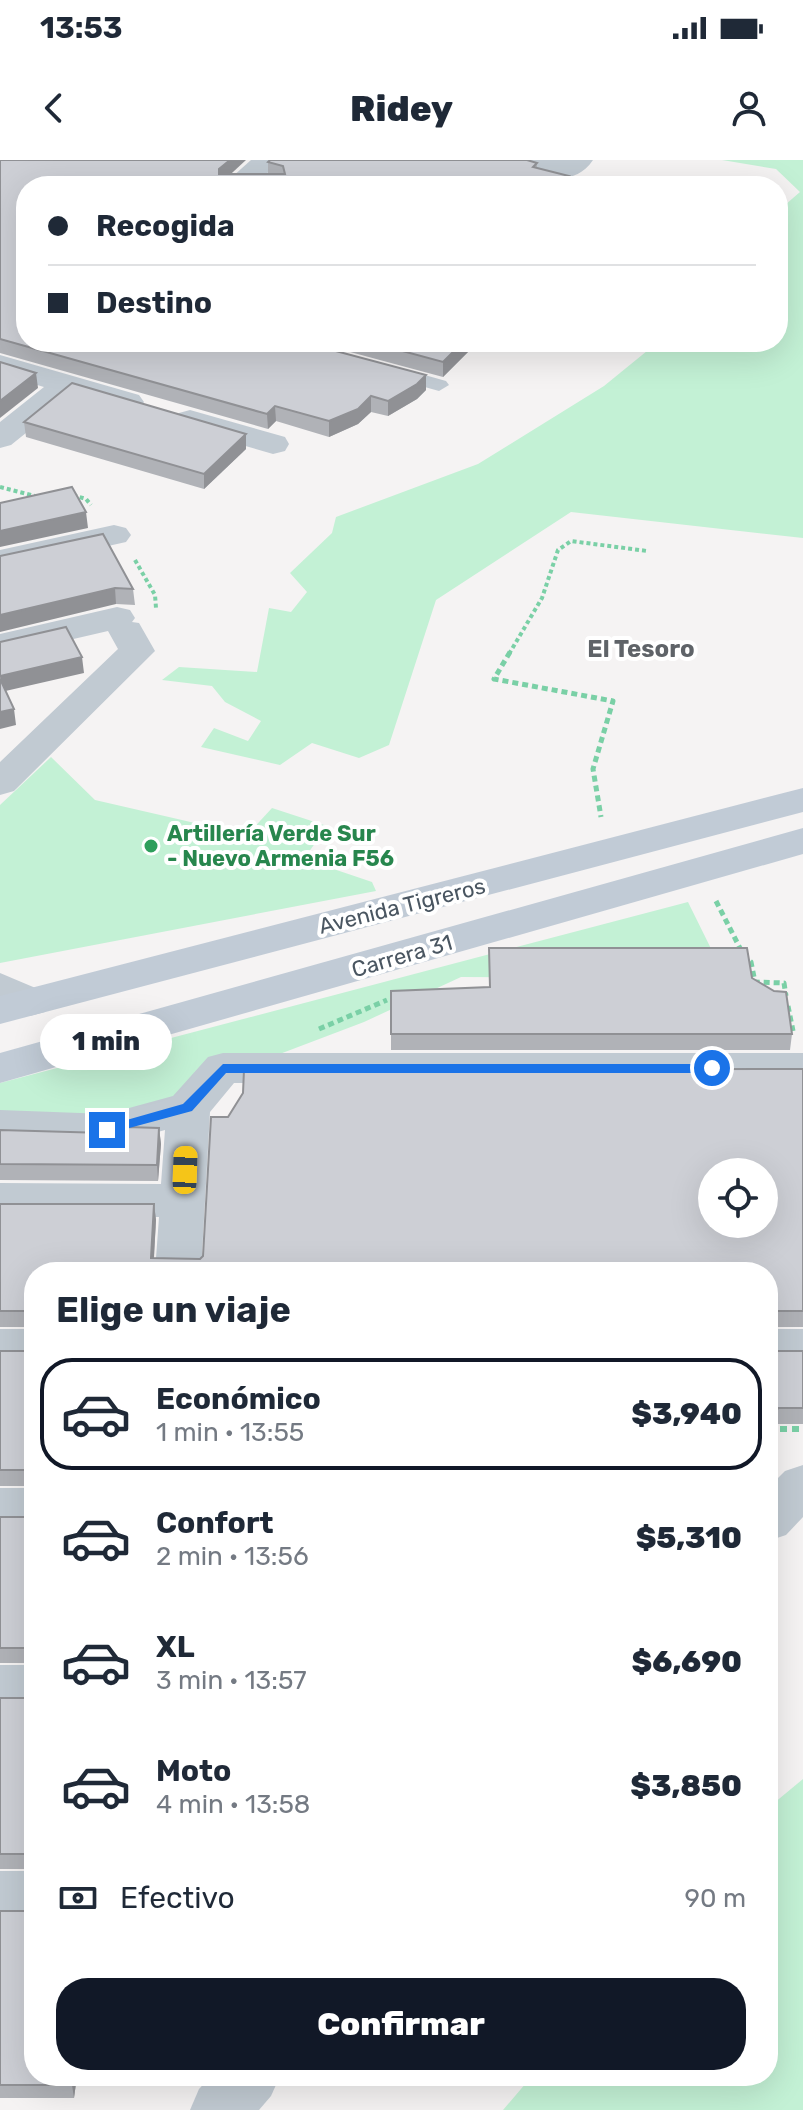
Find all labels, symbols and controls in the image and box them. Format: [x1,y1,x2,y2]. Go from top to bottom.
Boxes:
text: 13:53 [40,10,123,46]
icon: back [32,86,76,130]
icon: person [727,86,771,130]
text: Ridey [350,87,453,130]
text: Recogida [96,208,235,244]
text: Destino [96,285,212,321]
district label: El Tesoro [587,635,695,663]
place label: Artillería Verde Sur - Nuevo Armenia F56 [167,820,394,872]
marker: Artillería Verde Sur - Nuevo Armenia F56 [142,837,160,855]
street label: Avenida Tigreros [316,872,488,940]
street label: Carrera 31 [348,929,456,983]
callout: 1 min [41,1014,173,1070]
text: 1 min [72,1026,140,1057]
route start [694,1050,730,1086]
route end [89,1112,125,1148]
car [172,1146,198,1194]
map controls [698,1158,778,1238]
button: locate [698,1158,778,1238]
text: Elige un viaje [56,1288,291,1331]
icon: car [60,1378,132,1450]
text: Económico [156,1381,321,1417]
text: $3,940 [631,1396,742,1432]
text: 1 min · 13:55 [156,1417,304,1448]
icon: car [60,1502,132,1574]
text: Confort [156,1505,274,1541]
text: $5,310 [636,1520,742,1556]
text: 2 min · 13:56 [156,1541,309,1572]
icon: car [60,1626,132,1698]
text: XL [156,1629,195,1665]
text: $6,690 [632,1644,742,1680]
text: 3 min · 13:57 [156,1665,307,1696]
icon: car [60,1750,132,1822]
text: Moto [156,1753,231,1789]
text: $3,850 [630,1768,742,1804]
text: 4 min · 13:58 [156,1789,310,1820]
icon: cash [56,1876,100,1920]
text: Efectivo [120,1880,235,1916]
text: 90 m [685,1883,746,1914]
button: Confirmar [56,1978,746,2070]

